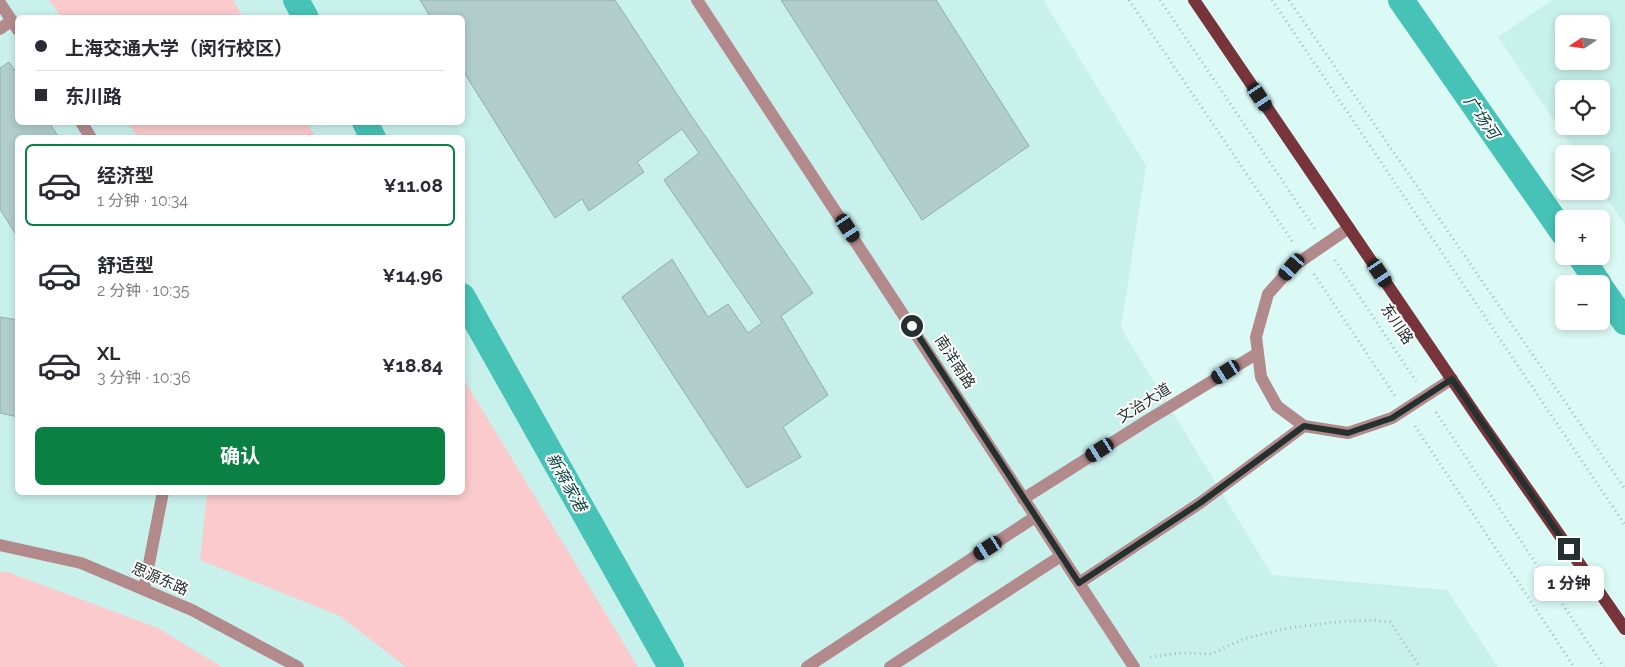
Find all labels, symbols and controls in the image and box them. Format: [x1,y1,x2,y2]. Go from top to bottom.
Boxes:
north arrow [1555,15,1610,70]
map controls [1555,15,1610,330]
text: 上海交通大学（闵行校区） [65,37,293,59]
car [1245,80,1274,114]
button: locate [1555,80,1610,135]
text: 东川路 [65,85,122,107]
water label: 广场河 [1460,92,1505,145]
button: layers [1555,145,1610,200]
icon: car [37,163,82,208]
text: 经济型 [97,164,154,186]
text: ¥11.08 [383,174,443,196]
text: 1 分钟 · 10:34 [97,191,188,210]
button: + [1555,210,1610,265]
car [833,211,862,245]
car [1276,251,1307,283]
icon: car [37,253,82,298]
text: 舒适型 [97,254,154,276]
car [1365,256,1394,290]
text: ¥14.96 [382,264,443,286]
button: − [1555,275,1610,330]
text: 2 分钟 · 10:35 [97,281,190,300]
street label: 东川路 [1377,300,1417,348]
route start [901,315,923,337]
street label: 南洋南路 [931,332,979,392]
text: XL [97,342,120,364]
icon: car [37,343,82,388]
text: ¥18.84 [382,354,443,376]
car [1209,358,1242,386]
text: 3 分钟 · 10:36 [97,368,191,387]
street label: 文治大道 [1114,379,1174,427]
button: 确认 [35,427,445,485]
car [1083,436,1116,464]
water label: 新蒋家港 [543,450,591,517]
car [971,534,1004,562]
route end [1558,538,1580,560]
street label: 思源东路 [129,559,191,599]
callout: 1 分钟 [1534,566,1604,602]
text: 1 分钟 [1547,574,1591,593]

